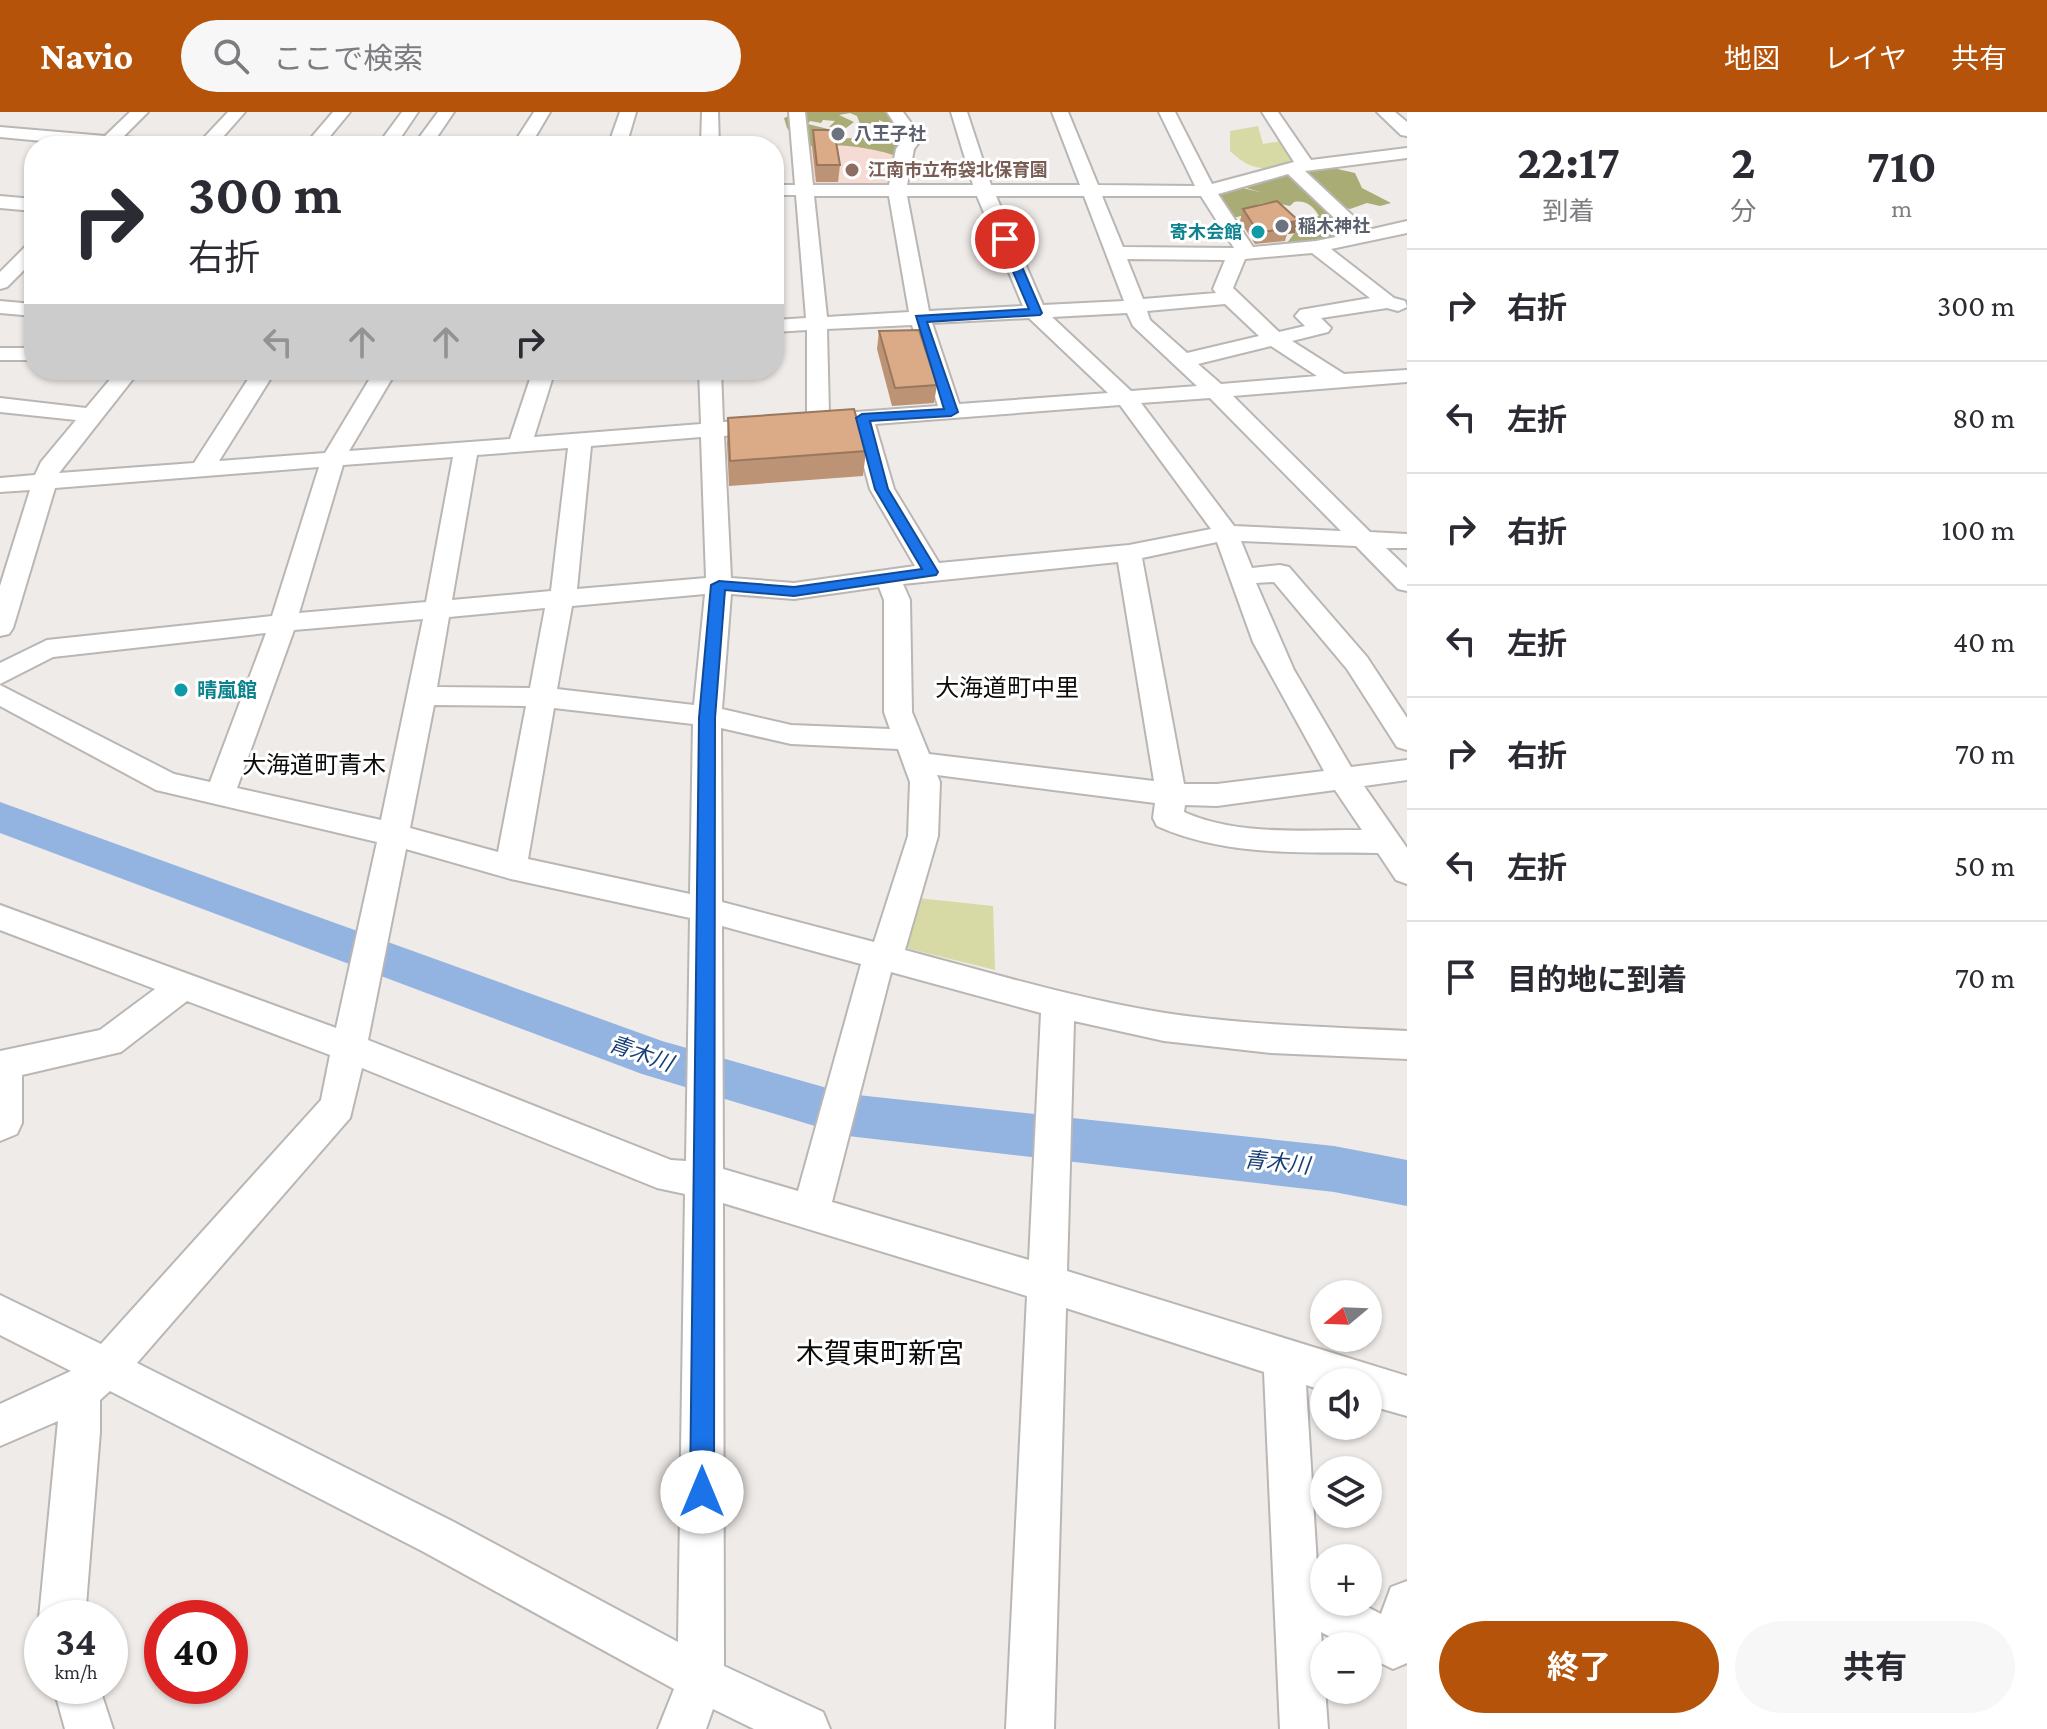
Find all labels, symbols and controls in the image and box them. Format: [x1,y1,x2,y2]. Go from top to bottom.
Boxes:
search box [181,20,741,92]
icon: search [209,34,253,78]
text: Navio [40,35,133,77]
text: ここで検索 [273,42,423,75]
text: 地図 [1724,43,1780,74]
text: レイヤ [1824,43,1907,74]
text: 共有 [1951,43,2007,74]
place label: 八王子社 [854,124,926,144]
marker: 八王子社 [829,125,847,143]
text: 22:17 [1517,135,1620,188]
text: 2 [1731,135,1755,188]
text: 710 [1866,139,1937,192]
place label: 江南市立布袋北保育園 [868,160,1048,180]
marker: 江南市立布袋北保育園 [843,161,861,179]
text: 300 m [188,163,342,225]
icon: right [56,168,160,272]
text: m [1891,194,1912,223]
text: 到着 [1543,197,1595,226]
text: 分 [1730,197,1756,226]
pin [971,205,1039,273]
place label: 稲木神社 [1298,216,1370,236]
icon: arrive [983,217,1027,261]
marker: 稲木神社 [1273,217,1291,235]
place label: 寄木会館 [1170,222,1242,242]
marker: 寄木会館 [1249,223,1267,241]
text: 右折 [188,238,260,278]
icon: right [1439,283,1483,327]
text: 300 m [1937,289,2015,322]
text: 右折 [1507,291,1567,324]
icon: left [256,320,300,364]
icon: ahead [340,320,384,364]
icon: ahead [424,320,468,364]
icon: right [508,320,552,364]
icon: left [1439,395,1483,439]
text: 80 m [1952,401,2015,434]
text: 左折 [1507,403,1567,436]
icon: right [1439,507,1483,551]
text: 100 m [1941,513,2015,546]
text: 右折 [1507,515,1567,548]
icon: left [1439,619,1483,663]
text: 40 m [1953,625,2015,658]
text: 左折 [1507,627,1567,660]
district label: 大海道町中里 [935,674,1079,701]
place label: 晴嵐館 [197,679,257,701]
marker: 晴嵐館 [172,681,190,699]
icon: right [1439,731,1483,775]
text: 70 m [1955,737,2015,770]
text: 右折 [1507,739,1567,772]
district label: 大海道町青木 [242,751,386,778]
icon: left [1439,843,1483,887]
text: 50 m [1954,849,2015,882]
text: 左折 [1507,851,1567,884]
icon: arrive [1439,955,1483,999]
text: 70 m [1955,961,2015,994]
text: 目的地に到着 [1507,963,1687,996]
water label: 青木川 [606,1031,678,1077]
water label: 青木川 [1243,1147,1313,1179]
north arrow [1310,1280,1382,1352]
map controls [1310,1280,1382,1704]
district label: 木賀東町新宮 [796,1338,964,1369]
button: sound [1310,1368,1382,1440]
position arrow [660,1450,744,1534]
button: layers [1310,1456,1382,1528]
button: + [1310,1544,1382,1616]
speed limit sign: 40 [144,1600,248,1704]
text: 34 [55,1619,97,1664]
button: 終了 [1439,1621,1719,1713]
button: 共有 [1735,1621,2015,1713]
button: − [1310,1632,1382,1704]
text: km/h [54,1661,98,1683]

